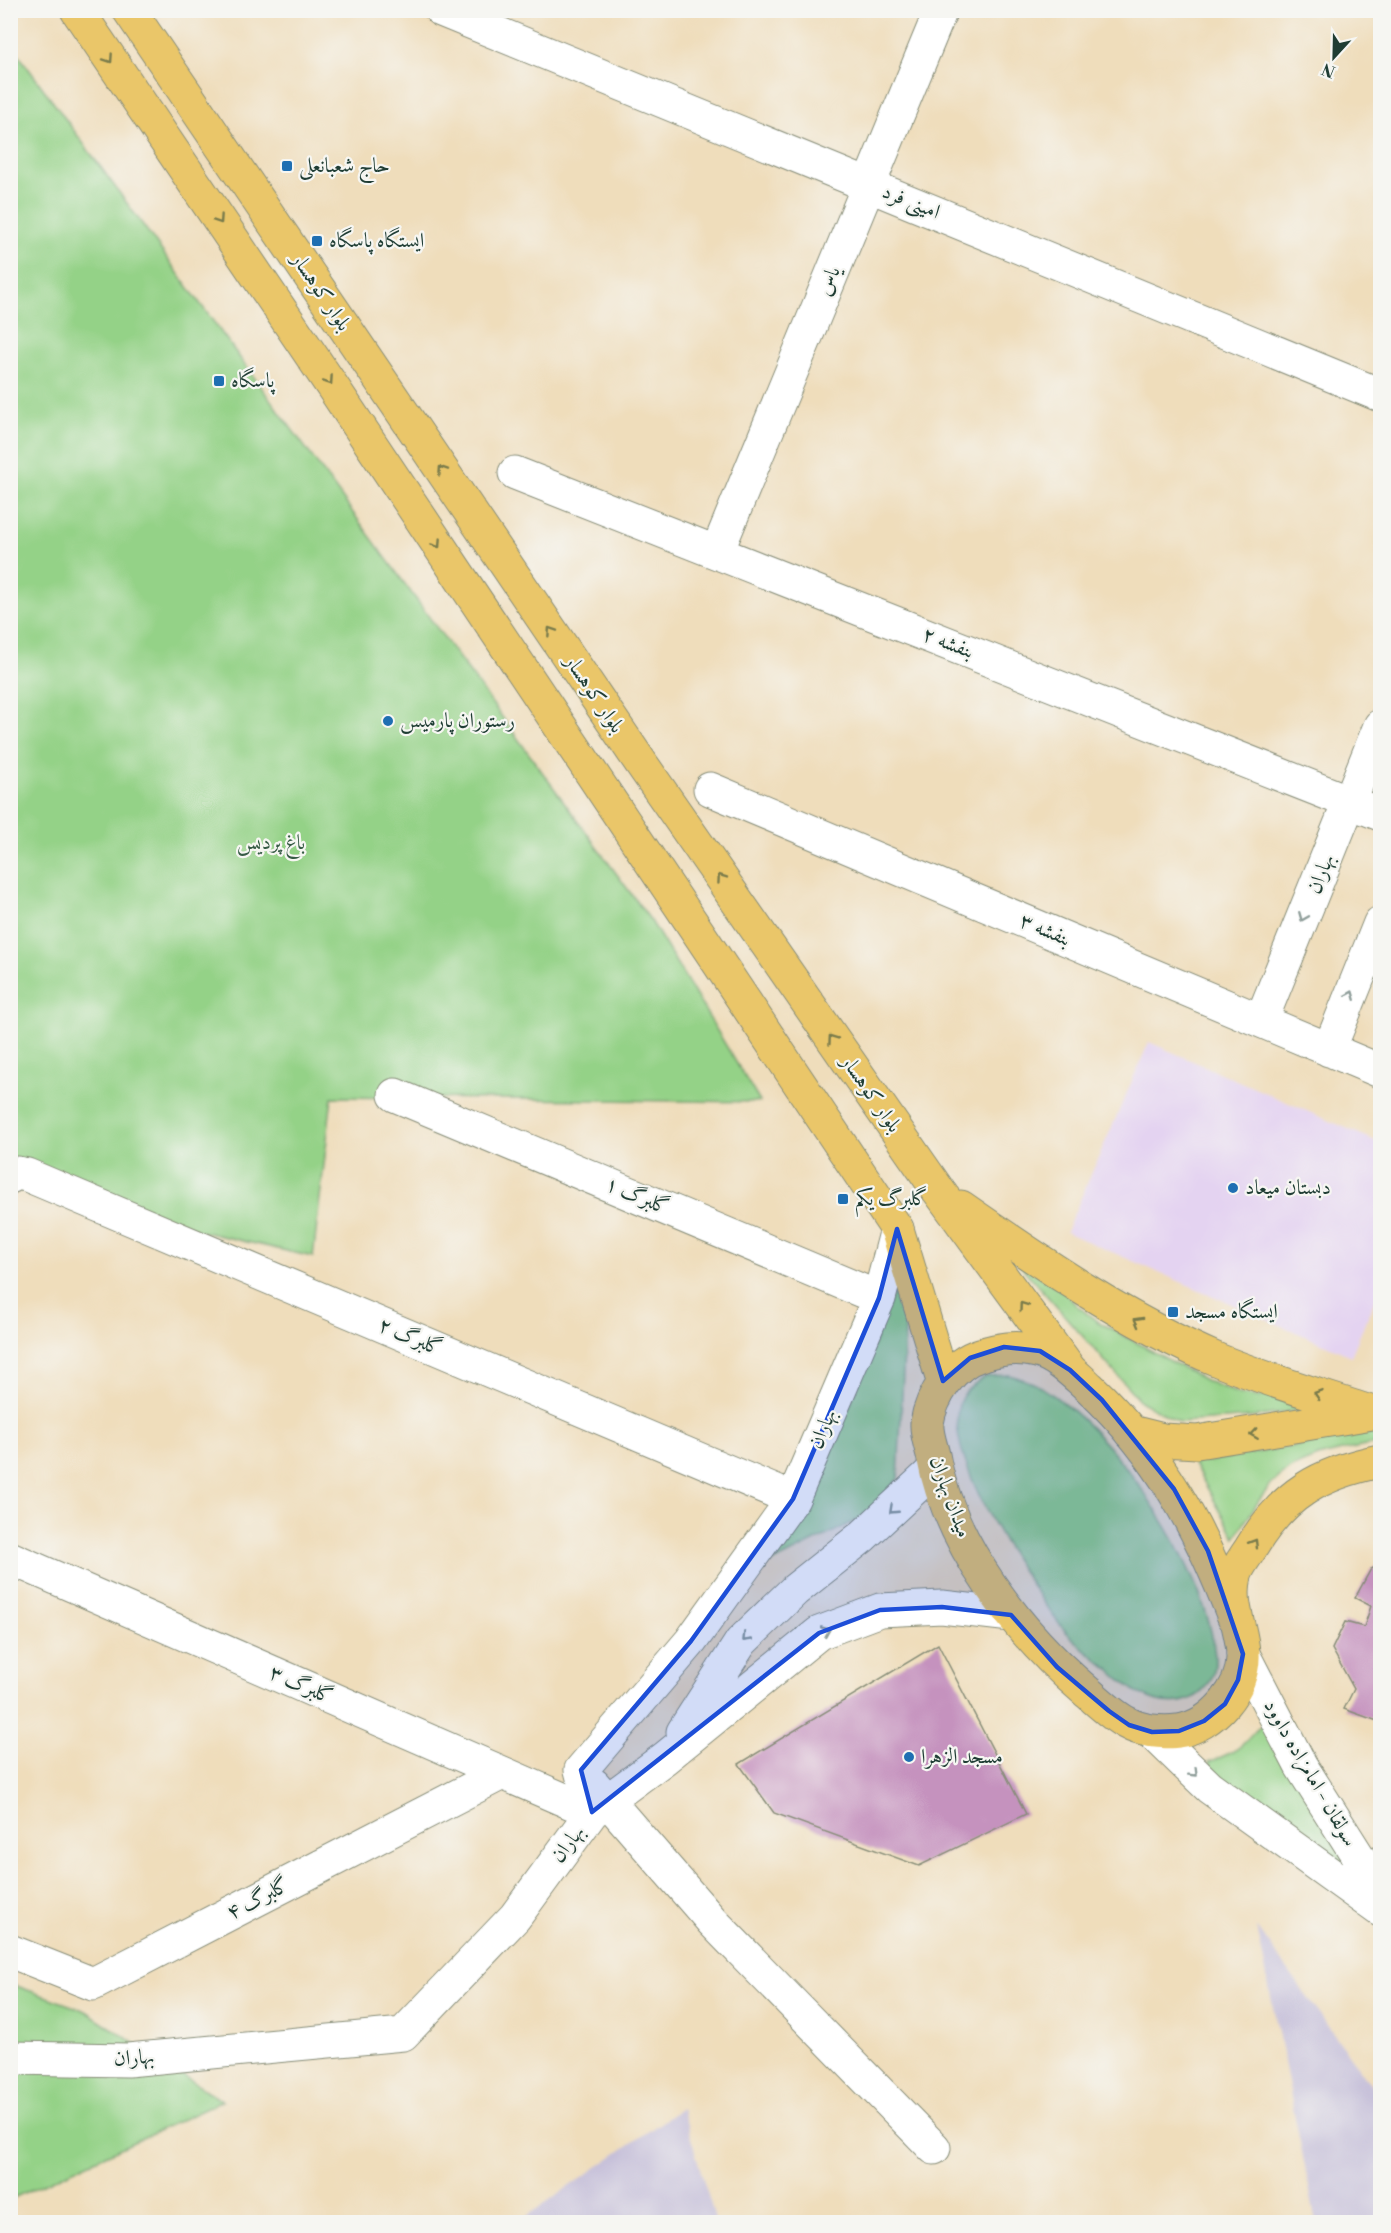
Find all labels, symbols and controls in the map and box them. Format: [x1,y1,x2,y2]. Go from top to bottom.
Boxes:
north arrow [1304,27,1364,87]
one-way arrow [102,52,113,63]
text: N [1319,58,1338,82]
place label: حاج شعبانعلی [299,153,390,184]
marker: حاج شعبانعلی [280,159,294,173]
street label: امینی فرد [878,179,944,226]
one-way arrow [212,213,223,224]
place label: ایستگاه پاسگاه [329,227,424,255]
marker: ایستگاه پاسگاه [310,234,324,248]
street label: بلوار کوهسار [284,246,357,336]
street label: یاس [811,261,847,300]
place label: پاسگاه [231,367,276,395]
marker: پاسگاه [212,374,226,388]
one-way arrow [322,374,333,385]
one-way arrow [438,465,449,476]
one-way arrow [430,537,441,548]
street label: بنفشه ۲ [919,621,977,665]
one-way arrow [547,627,559,637]
street label: بلوار کوهسار [557,648,630,738]
place label: رستوران پارمیس [400,708,515,735]
marker: رستوران پارمیس [381,714,395,728]
park label: باغ پردیس [237,830,305,860]
street label: بهاران [1301,850,1341,898]
one-way arrow [717,874,728,885]
street label: بنفشه ۳ [1015,908,1075,952]
one-way arrow [1298,911,1310,922]
one-way arrow [1344,991,1356,1002]
one-way arrow [828,1034,839,1045]
street label: بلوار کوهسار [834,1048,907,1138]
street label: گلبرگ ۱ [601,1170,673,1221]
place label: دبستان میعاد [1245,1175,1331,1201]
marker: دبستان میعاد [1226,1181,1240,1195]
place label: گلبرگ یکم [855,1185,928,1218]
marker: گلبرگ یکم [836,1192,850,1206]
place label: ایستگاه مسجد [1185,1298,1278,1325]
one-way arrow [1019,1302,1030,1313]
marker: ایستگاه مسجد [1166,1305,1180,1319]
street label: گلبرگ ۲ [374,1311,446,1362]
one-way arrow [1133,1317,1144,1328]
one-way arrow [1313,1389,1324,1402]
street label: بهاران [803,1405,843,1453]
one-way arrow [1249,1427,1258,1439]
street label: میدان بهاران [923,1453,977,1541]
one-way arrow [889,1503,900,1514]
one-way arrow [1246,1539,1258,1549]
one-way arrow [820,1626,831,1638]
one-way arrow [743,1630,754,1641]
street label: گلبرگ ۳ [265,1659,337,1710]
street label: سولقان - امامزاده داوود [1256,1695,1363,1852]
place label: مسجد الزهرا [921,1744,1003,1770]
marker: مسجد الزهرا [902,1750,916,1764]
one-way arrow [1186,1765,1197,1776]
street label: بهاران [545,1820,591,1868]
street label: گلبرگ ۴ [222,1871,294,1926]
street label: بهاران [113,2044,155,2072]

